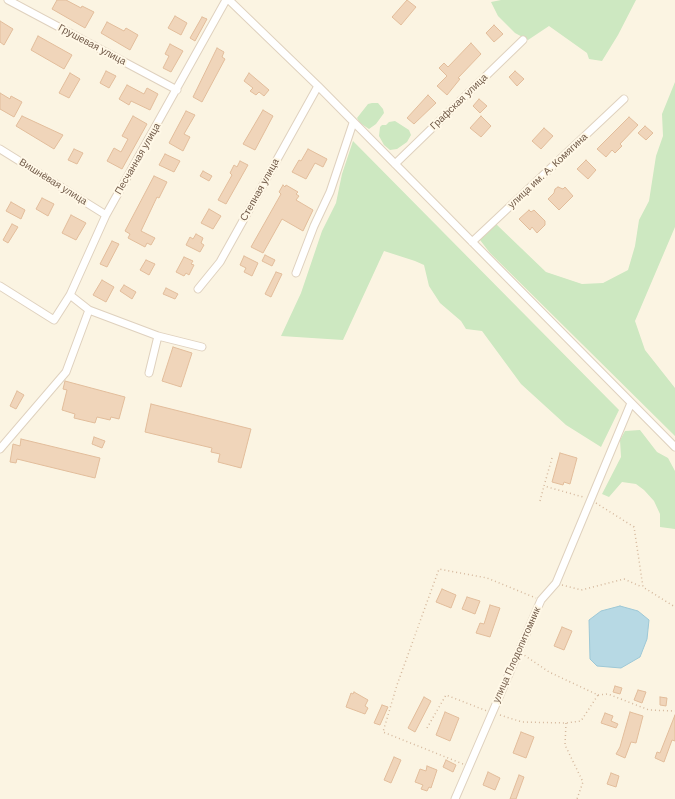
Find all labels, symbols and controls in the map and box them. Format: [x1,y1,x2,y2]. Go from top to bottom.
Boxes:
street label: Грушевая улица [56,22,128,68]
street label: Графская улица [428,72,490,132]
street label: Песчанная улица [113,121,163,197]
street label: улица им. А. Комягина [506,131,590,211]
street label: Вишнёвая улица [17,156,89,208]
street label: Степная улица [238,157,282,223]
street label: улица Плодопитомник [490,605,544,705]

